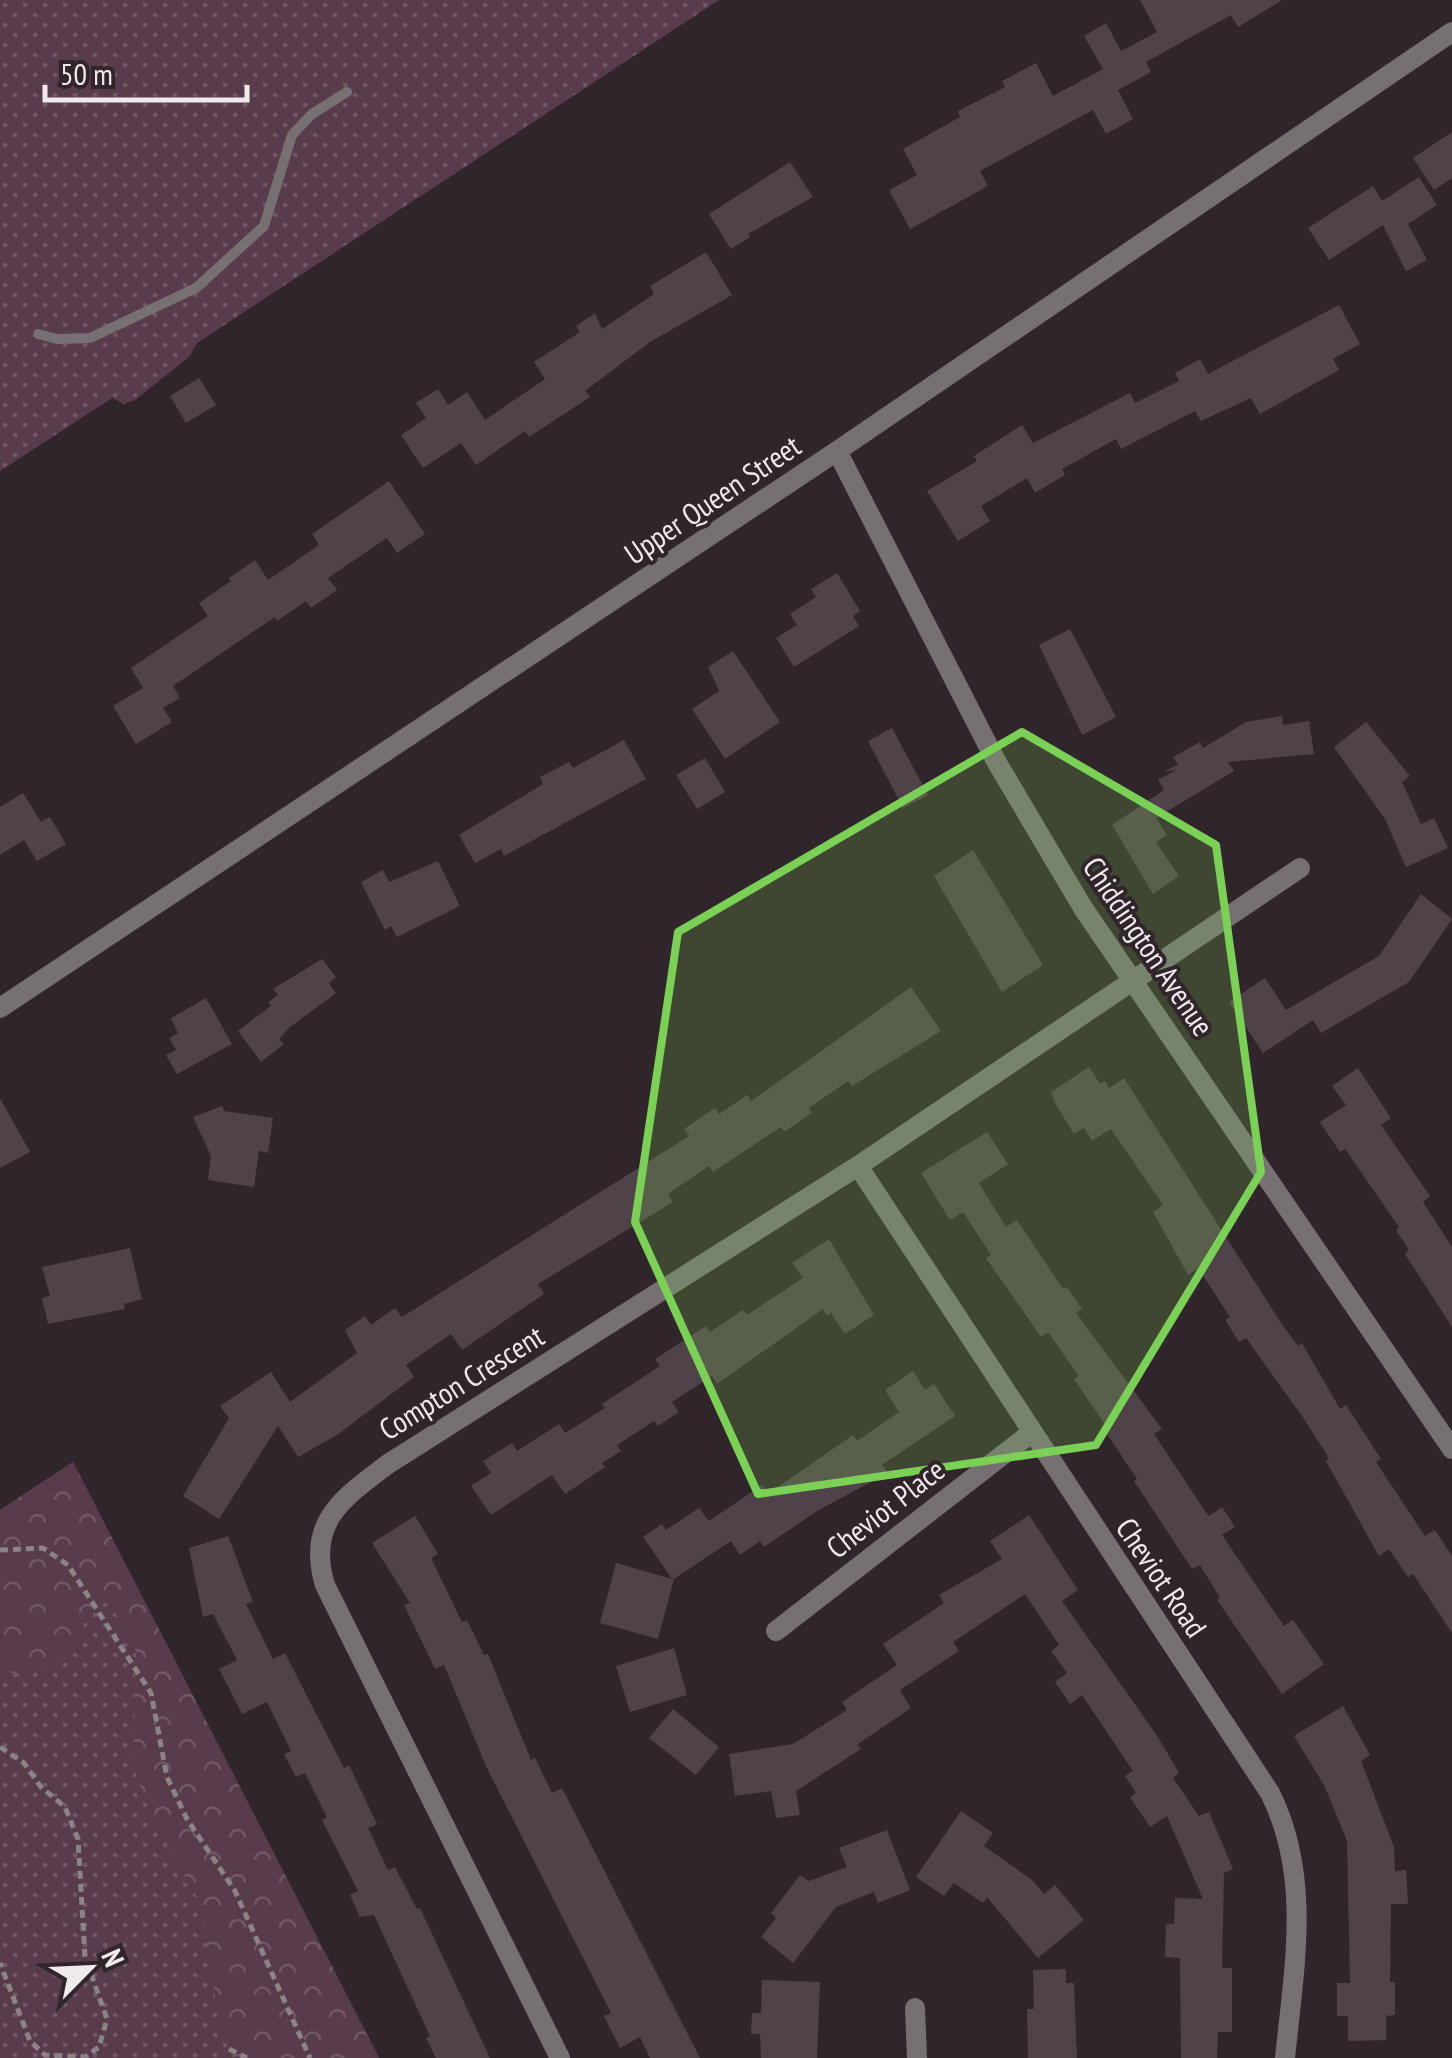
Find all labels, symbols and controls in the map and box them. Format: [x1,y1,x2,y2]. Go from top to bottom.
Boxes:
scale bar [45,40,248,102]
text: 50 m [60,54,113,93]
street label: Upper Queen Street [616,425,808,572]
street label: Chiddington Avenue [1075,849,1223,1043]
street label: Compton Crescent [371,1316,551,1448]
street label: Cheviot Place [818,1450,952,1566]
street label: Cheviot Road [1108,1510,1216,1644]
north arrow [40,1918,140,2018]
text: N [93,1943,133,1972]

